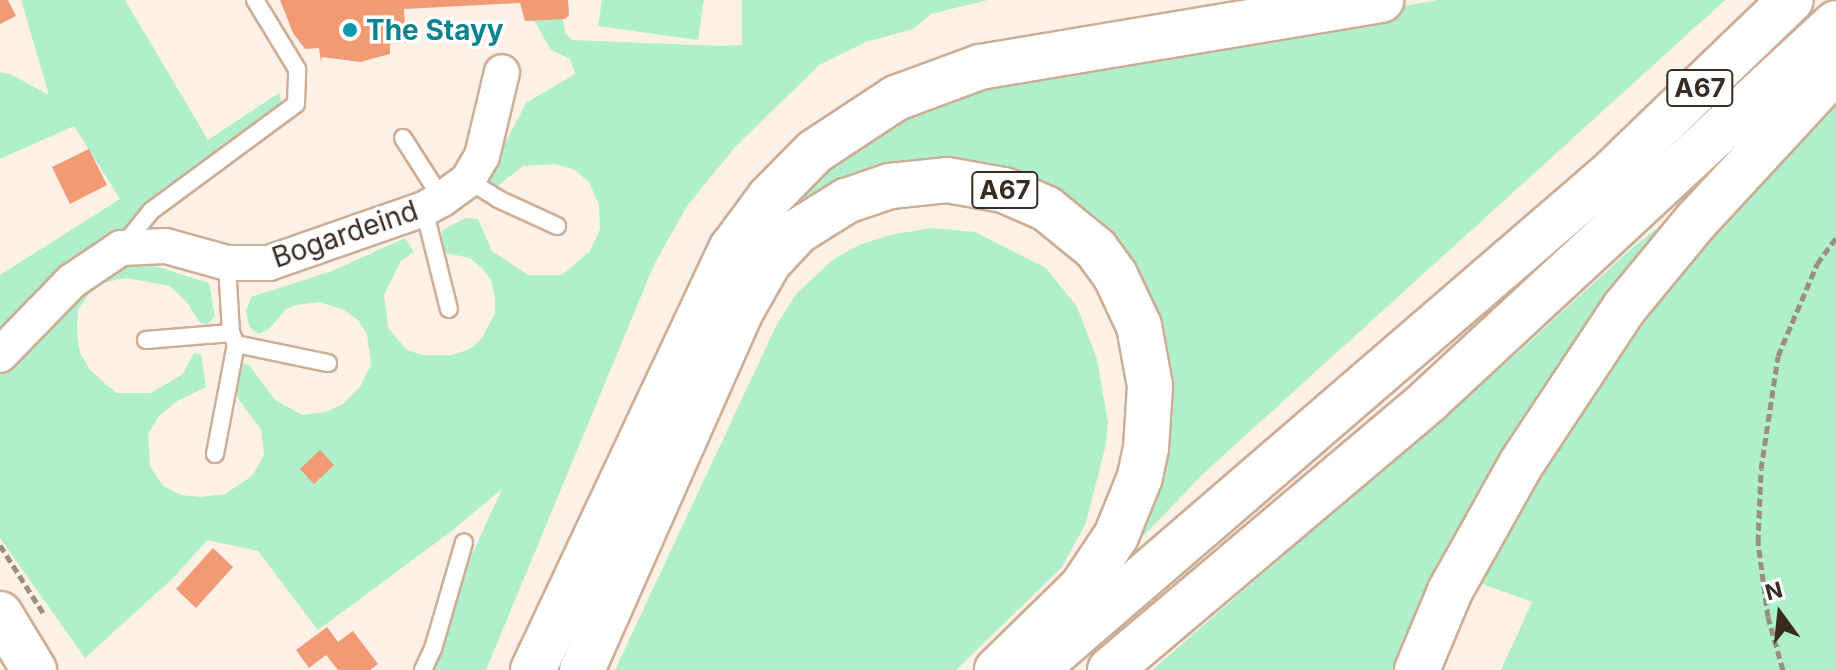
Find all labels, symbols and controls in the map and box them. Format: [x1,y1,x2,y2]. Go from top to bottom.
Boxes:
place label: The Stayy [366,13,504,47]
marker: The Stayy [341,21,359,39]
road number: A67 [1666,66,1734,110]
road number: A67 [971,168,1039,212]
street label: Bogardeind [268,193,422,275]
north arrow [1740,574,1820,654]
text: N [1762,576,1785,606]

